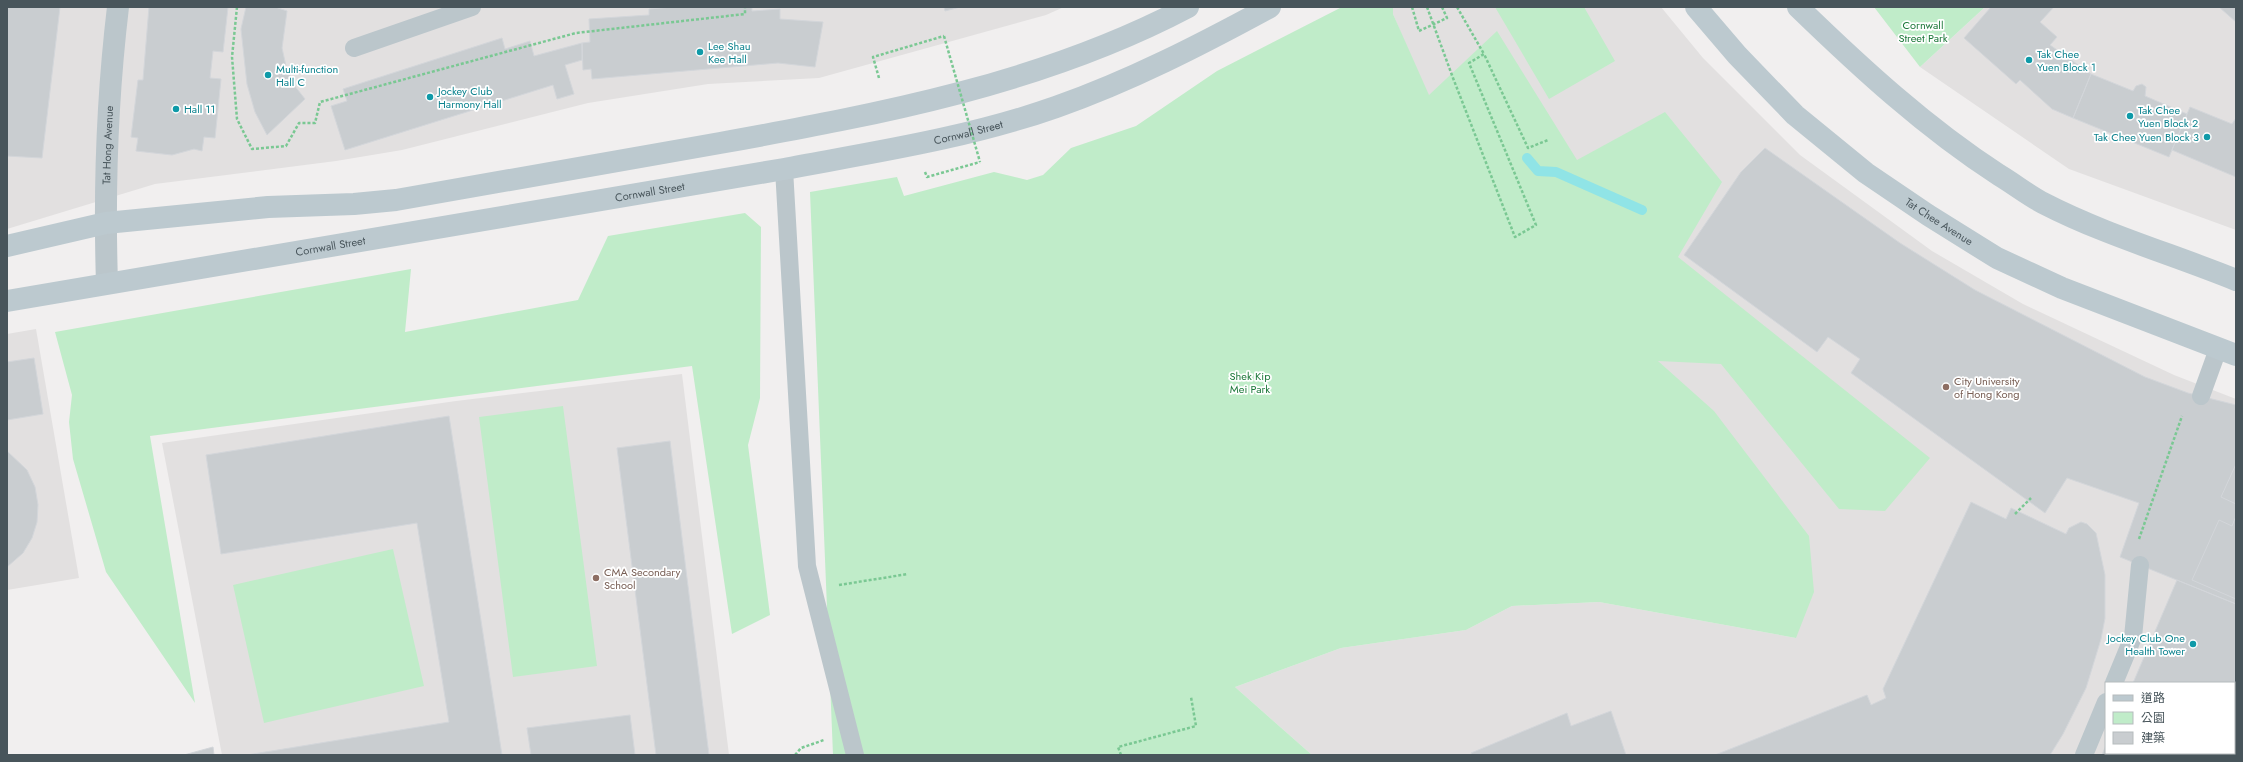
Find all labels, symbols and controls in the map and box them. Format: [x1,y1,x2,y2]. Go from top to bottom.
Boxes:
park label: Cornwall Street Park [1898,17,1948,46]
place label: Lee Shau Kee Hall [708,38,750,67]
place label: Tak Chee Yuen Block 1 [2037,46,2096,75]
marker: Lee Shau Kee Hall [695,47,705,57]
marker: Tak Chee Yuen Block 1 [2024,55,2034,65]
place label: Multi-function Hall C [276,61,338,90]
marker: Multi-function Hall C [263,70,273,80]
place label: Jockey Club Harmony Hall [436,83,502,112]
marker: Jockey Club Harmony Hall [425,92,435,102]
place label: Hall 11 [184,101,215,117]
place label: Tak Chee Yuen Block 2 [2138,102,2198,131]
marker: Hall 11 [171,104,181,114]
street label: Tat Hong Avenue [98,105,117,185]
marker: Tak Chee Yuen Block 2 [2125,111,2135,121]
street label: Cornwall Street [932,116,1005,148]
place label: Tak Chee Yuen Block 3 [2094,129,2199,145]
marker: Tak Chee Yuen Block 3 [2202,132,2212,142]
street label: Cornwall Street [614,178,686,206]
street label: Tat Chee Avenue [1902,194,1976,249]
street label: Cornwall Street [294,232,367,260]
park label: Shek Kip Mei Park [1230,368,1270,397]
place label: City University of Hong Kong [1954,373,2020,402]
marker: City University of Hong Kong [1941,382,1951,392]
place label: CMA Secondary School [604,564,680,593]
marker: CMA Secondary School [591,573,601,583]
place label: Jockey Club One Health Tower [2105,630,2185,659]
marker: Jockey Club One Health Tower [2188,639,2198,649]
legend [2105,682,2235,754]
text: 道路 [2141,689,2165,707]
text: 公園 [2141,709,2165,727]
text: 建築 [2141,729,2165,747]

